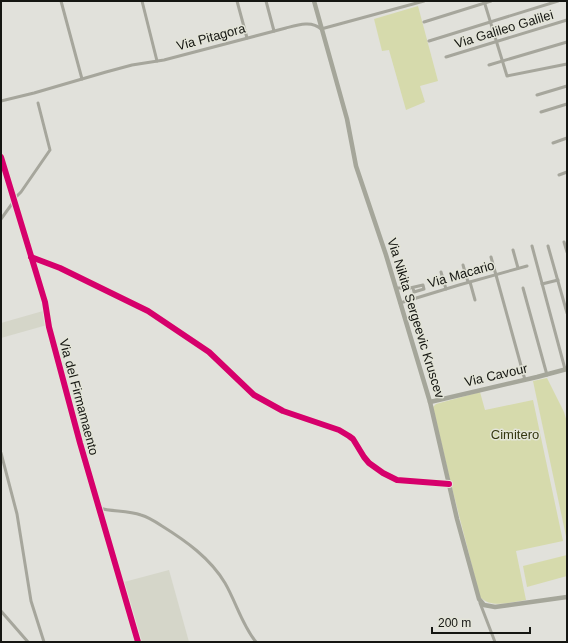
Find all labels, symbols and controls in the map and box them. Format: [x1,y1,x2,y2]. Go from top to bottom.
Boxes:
street label: Via Galileo Galilei [453,7,555,51]
street label: Via Pitagora [175,20,248,53]
street label: Via Nikita Sergeevic Kruscev [384,236,448,400]
street label: Via Macario [426,257,496,291]
street label: Via del Firmamaento [56,337,102,457]
street label: Via Cavour [463,360,530,390]
park label: Cimitero [491,427,539,442]
scale bar [432,609,530,635]
text: 200 m [438,616,471,630]

